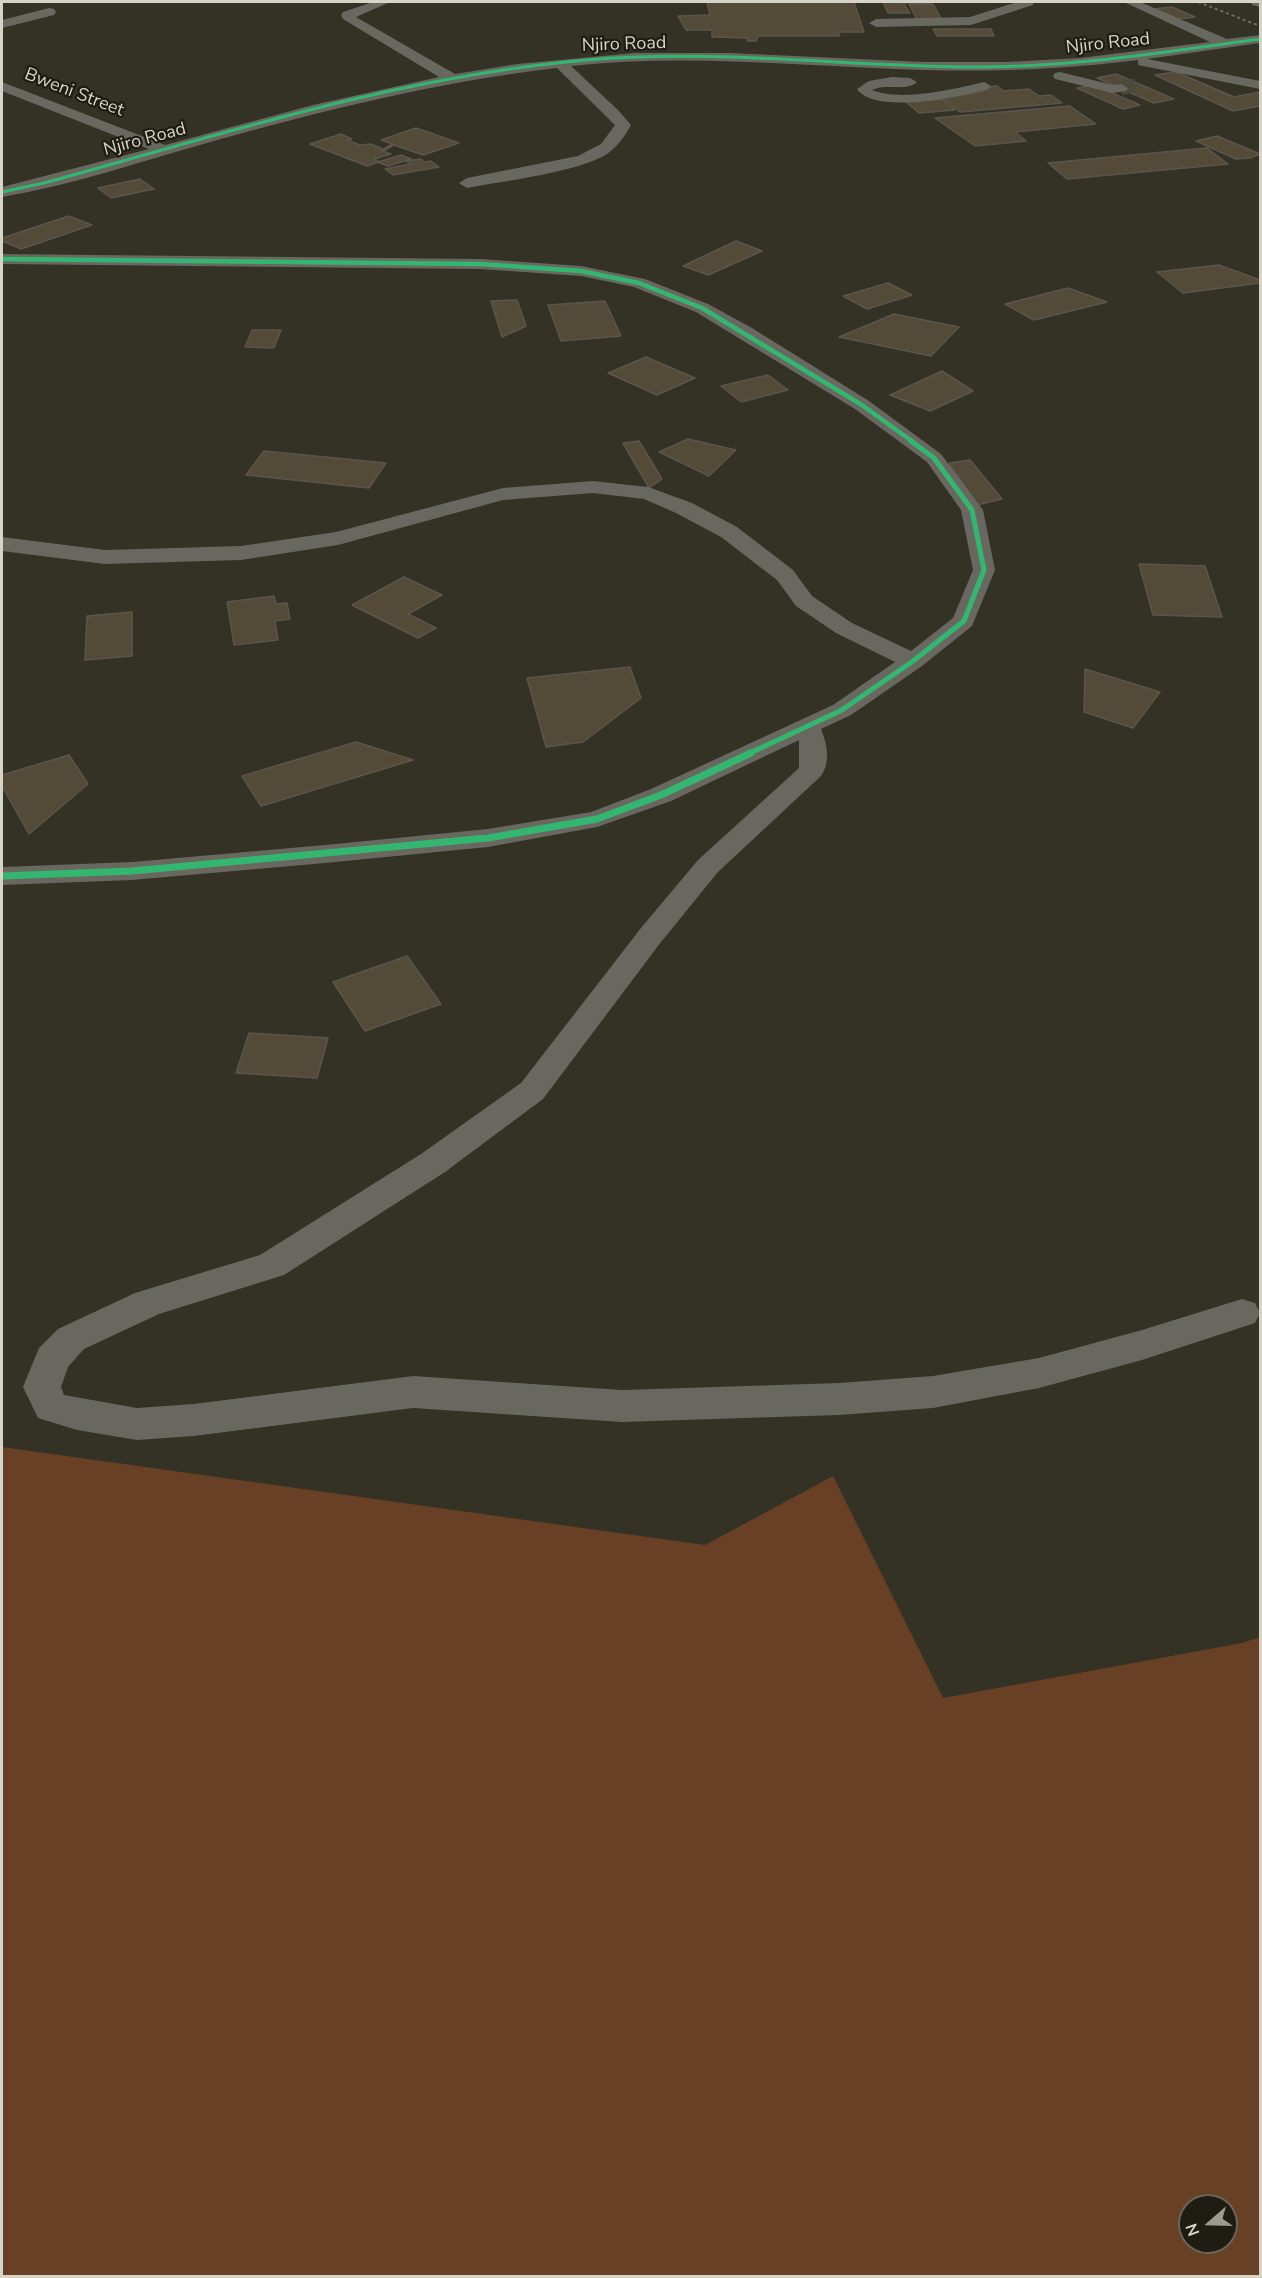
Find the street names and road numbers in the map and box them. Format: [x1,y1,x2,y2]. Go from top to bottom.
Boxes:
street label: Njiro Road [1065,29,1151,59]
street label: Njiro Road [581,33,667,57]
street label: Bweni Street [21,64,127,122]
street label: Njiro Road [101,119,189,161]

